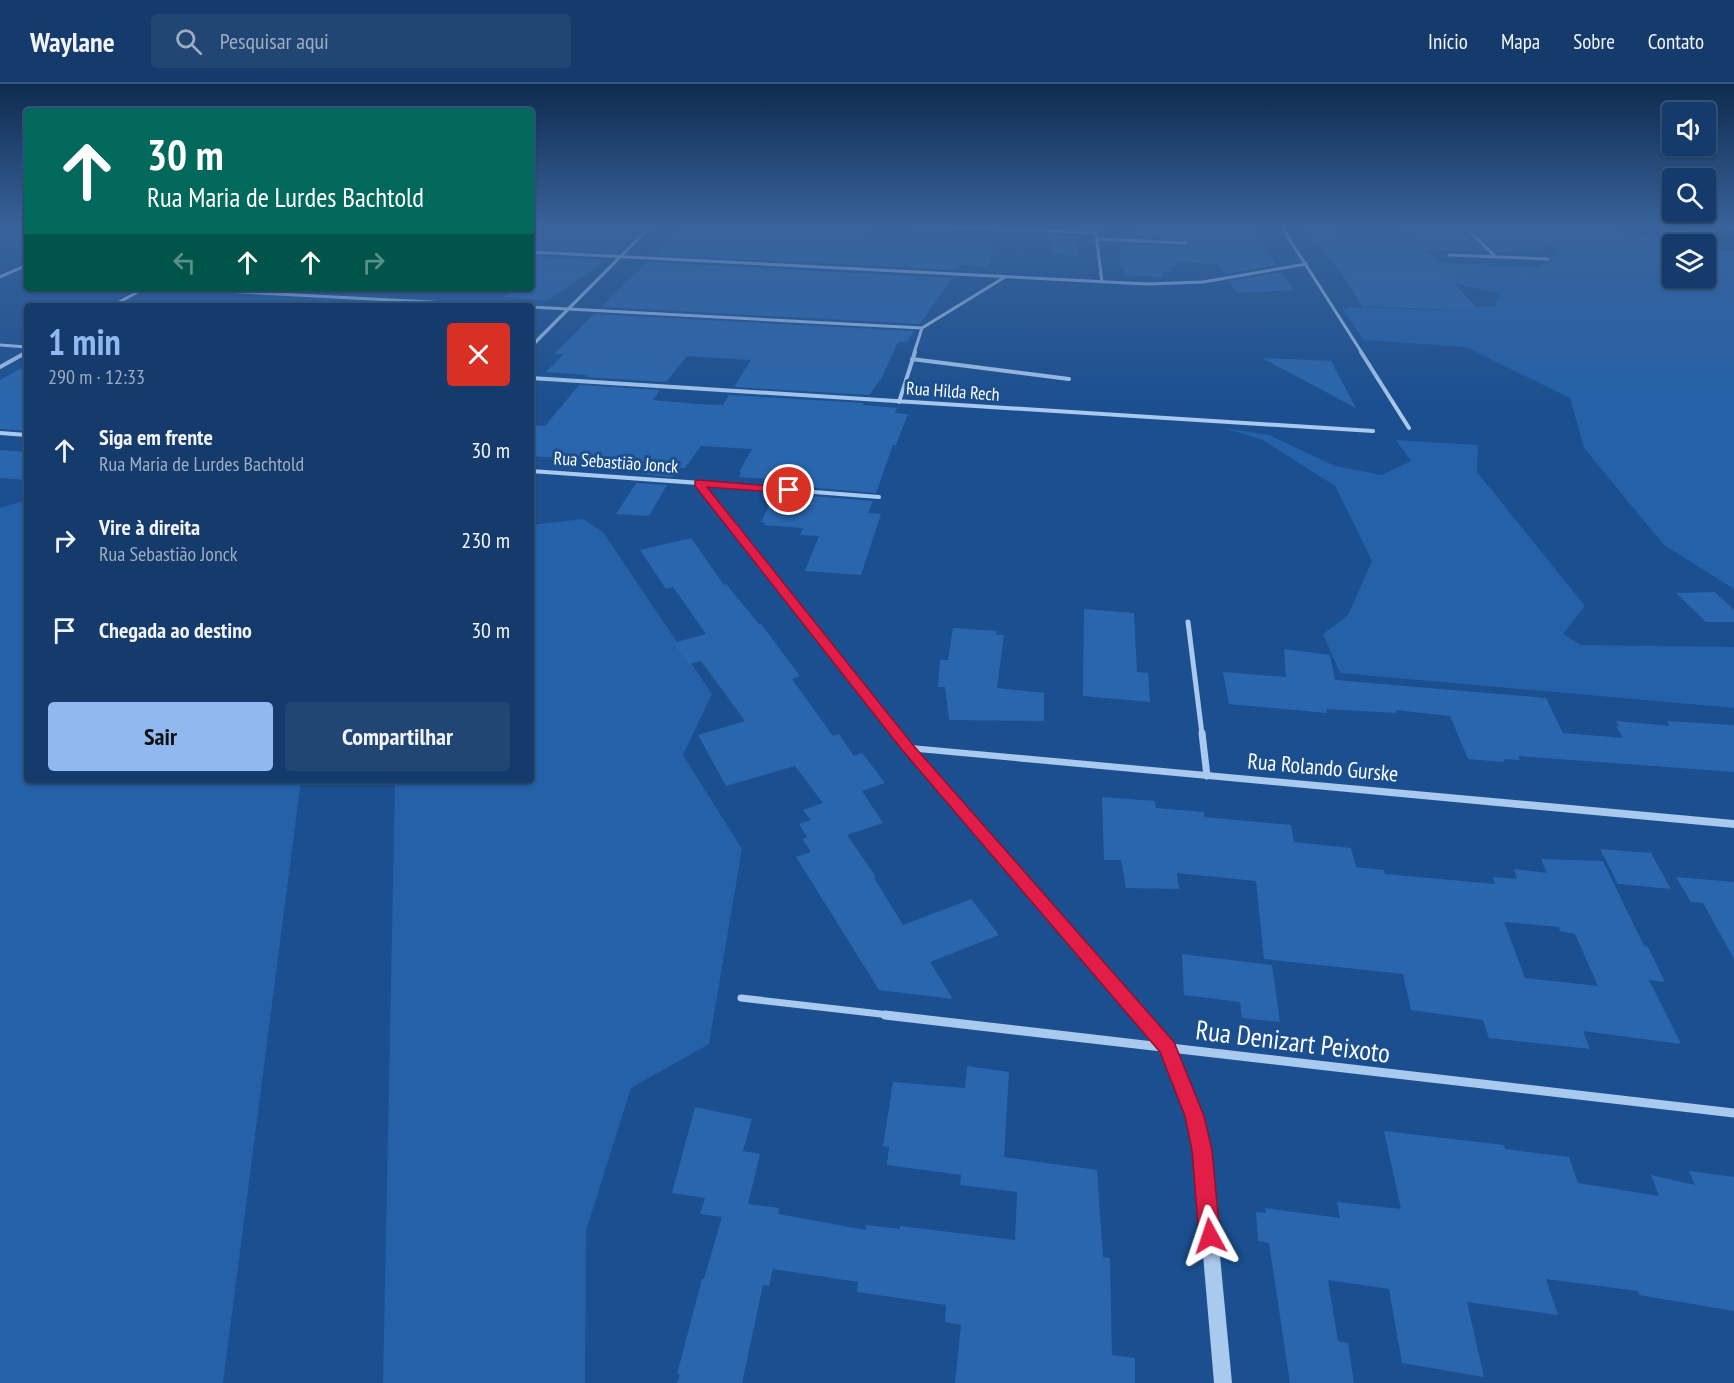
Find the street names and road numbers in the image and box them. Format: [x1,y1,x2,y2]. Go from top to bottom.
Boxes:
street label: Rua Hilda Rech [906,376,1000,406]
street label: Rua Sebastião Jonck [553,446,679,478]
street label: Rua Rolando Gurske [1246,746,1400,788]
street label: Rua Denizart Peixoto [1194,1012,1392,1070]

